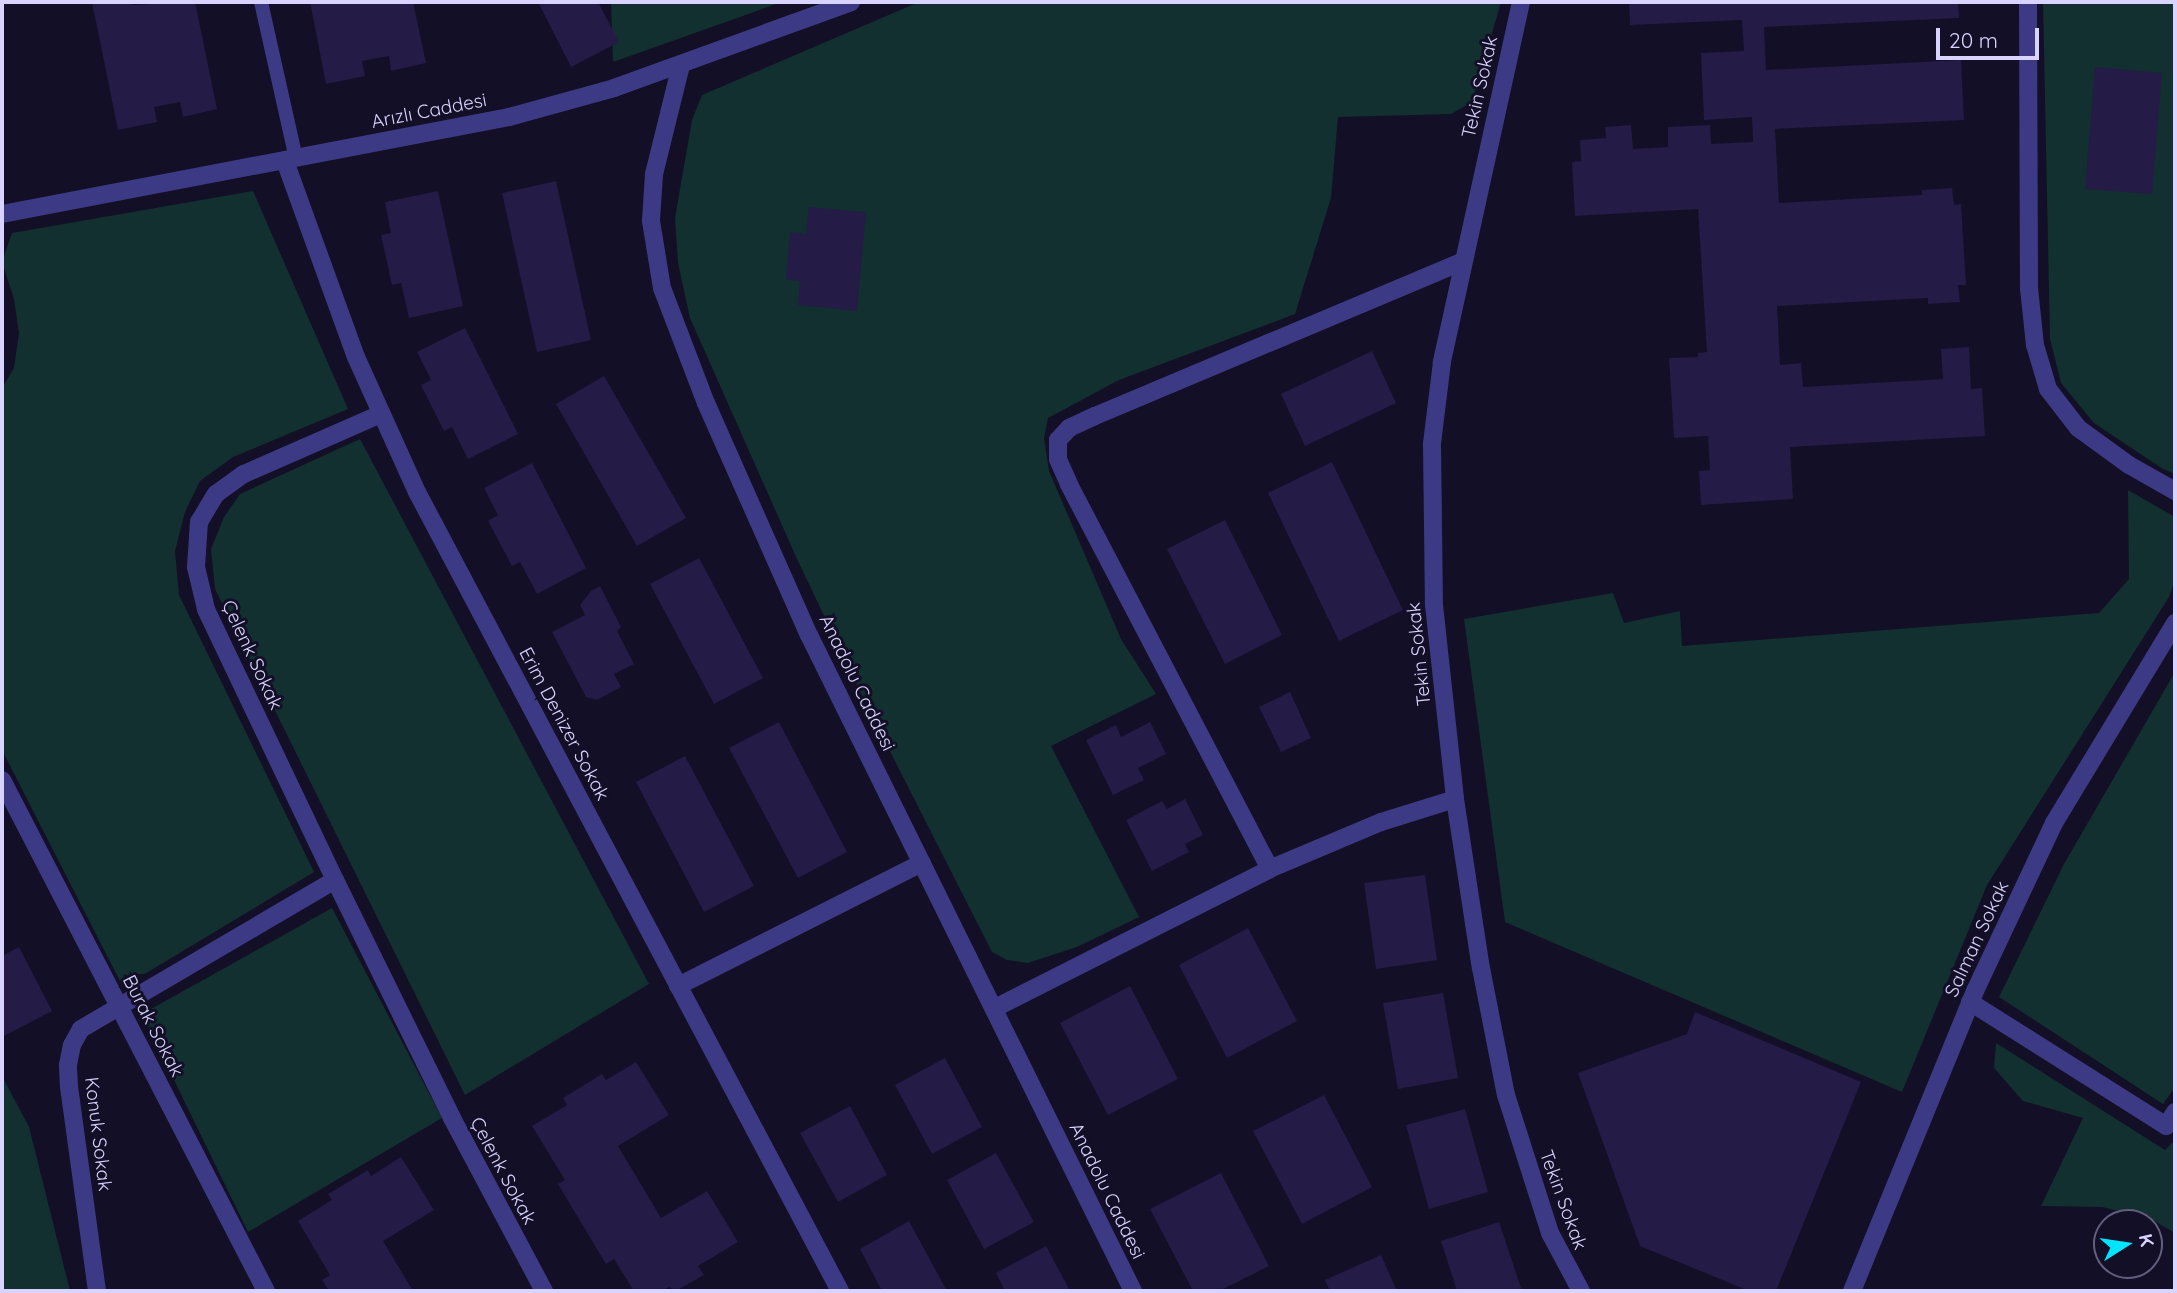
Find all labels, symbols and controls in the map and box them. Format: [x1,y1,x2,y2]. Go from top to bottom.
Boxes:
scale bar [1939,14,2042,58]
text: 20 m [1949,27,1998,53]
street label: Tekin Sokak [1457,34,1503,140]
street label: Arızlı Caddesi [369,89,489,133]
street label: Çelenk Sokak [217,597,287,713]
street label: Tekin Sokak [1402,601,1436,707]
street label: Anadolu Caddesi [814,611,900,755]
street label: Erim Denizer Sokak [514,643,614,805]
street label: Salman Sokak [1940,877,2014,1001]
street label: Burak Sokak [118,971,188,1081]
street label: Konuk Sokak [80,1076,116,1192]
street label: Çelenk Sokak [465,1113,541,1229]
street label: Anadolu Caddesi [1064,1119,1150,1263]
street label: Tekin Sokak [1534,1147,1592,1253]
north arrow [2093,1209,2163,1279]
text: K [2134,1231,2160,1249]

